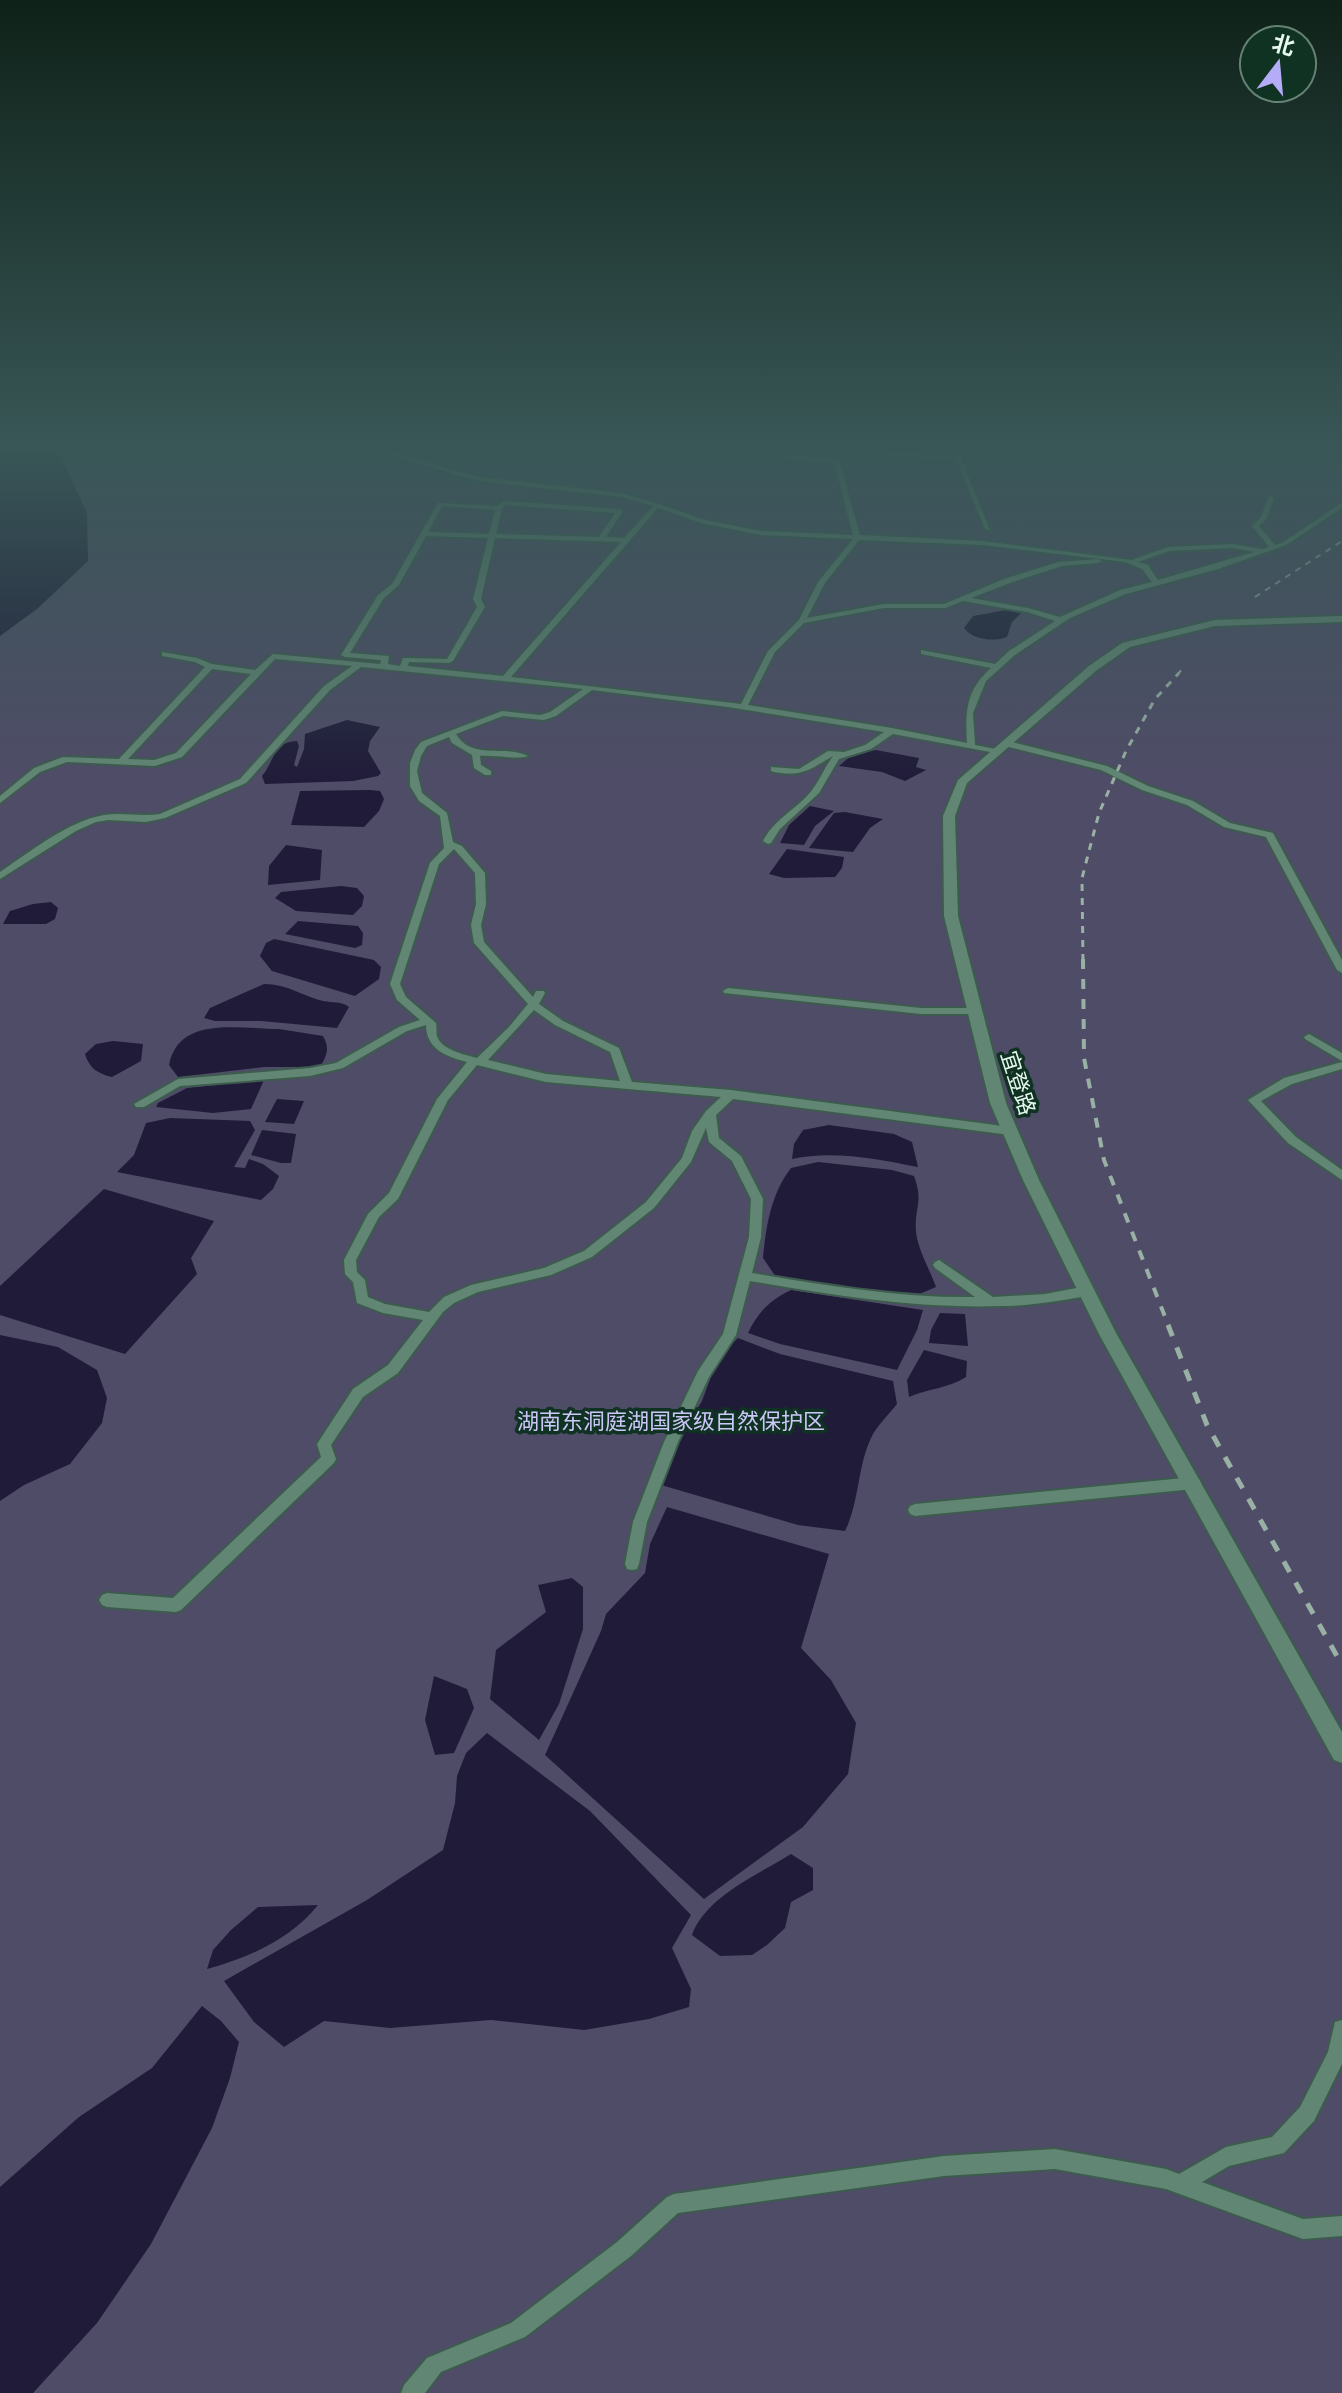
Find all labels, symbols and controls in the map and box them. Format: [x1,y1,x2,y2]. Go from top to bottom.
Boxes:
north arrow [1238,24,1318,104]
text: 北 [1269,29,1298,61]
street label: 宜登路 [995,1047,1041,1119]
park label: 湖南东洞庭湖国家级自然保护区 [517,1408,825,1435]

